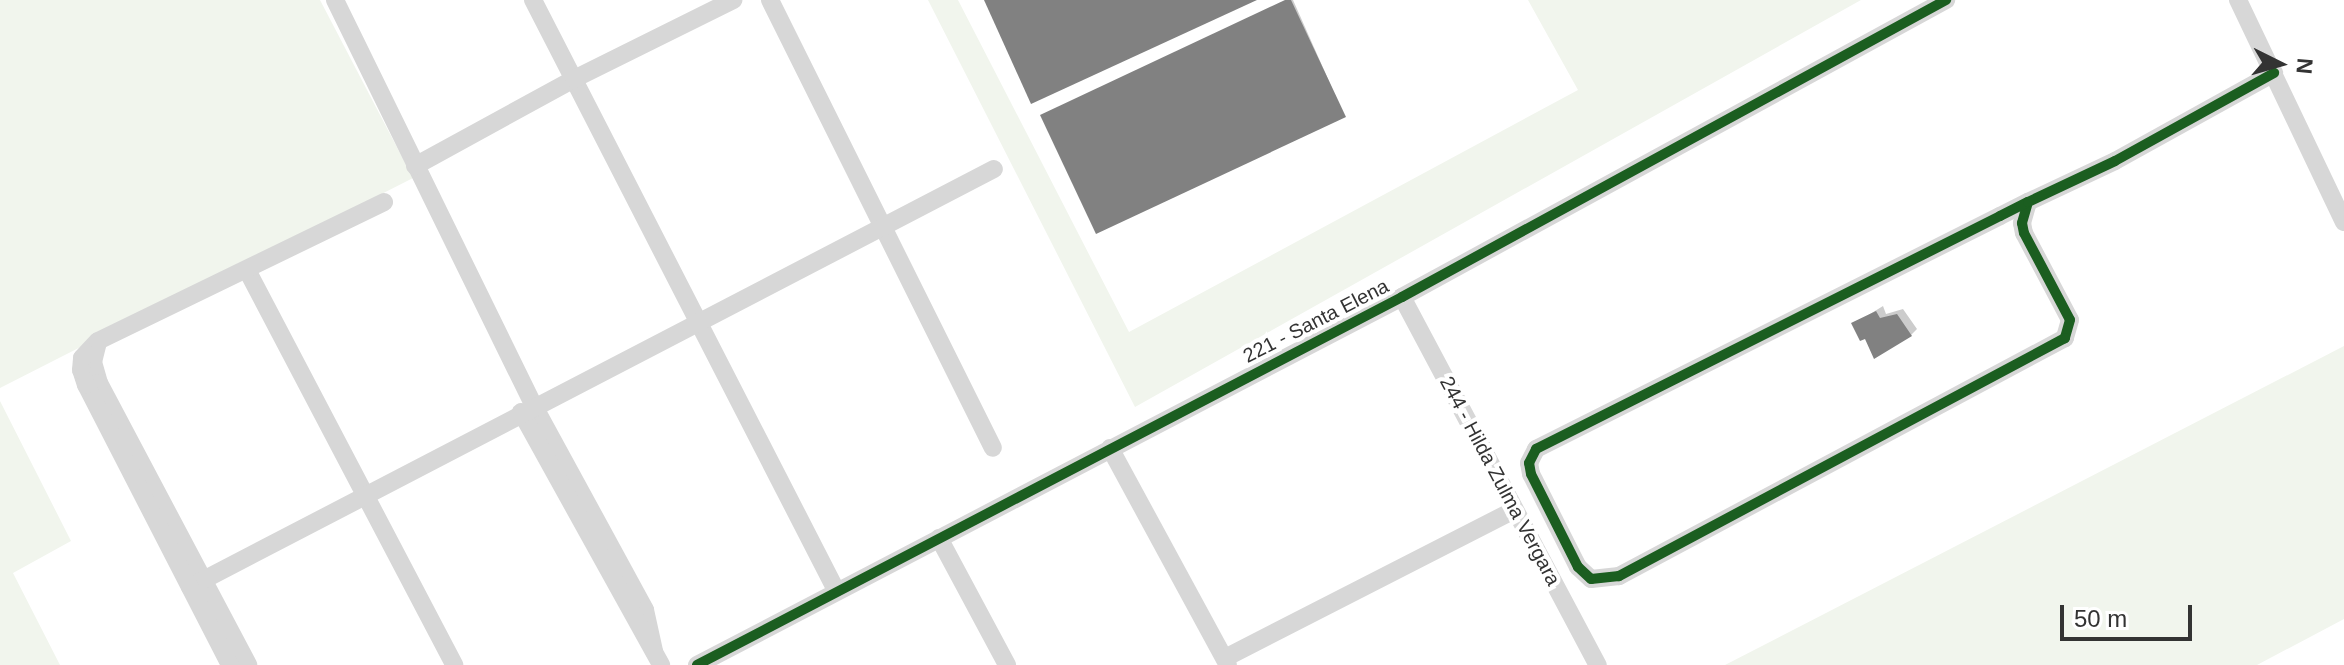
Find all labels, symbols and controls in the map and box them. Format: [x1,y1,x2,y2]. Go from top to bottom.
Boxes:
north arrow [2240,24,2320,104]
text: N [2291,57,2318,75]
street label: 221 - Santa Elena [1239,274,1393,368]
street label: 244 - Hilda Zulma Vergara [1435,372,1565,590]
scale bar [2064,589,2196,639]
text: 50 m [2074,605,2127,632]

